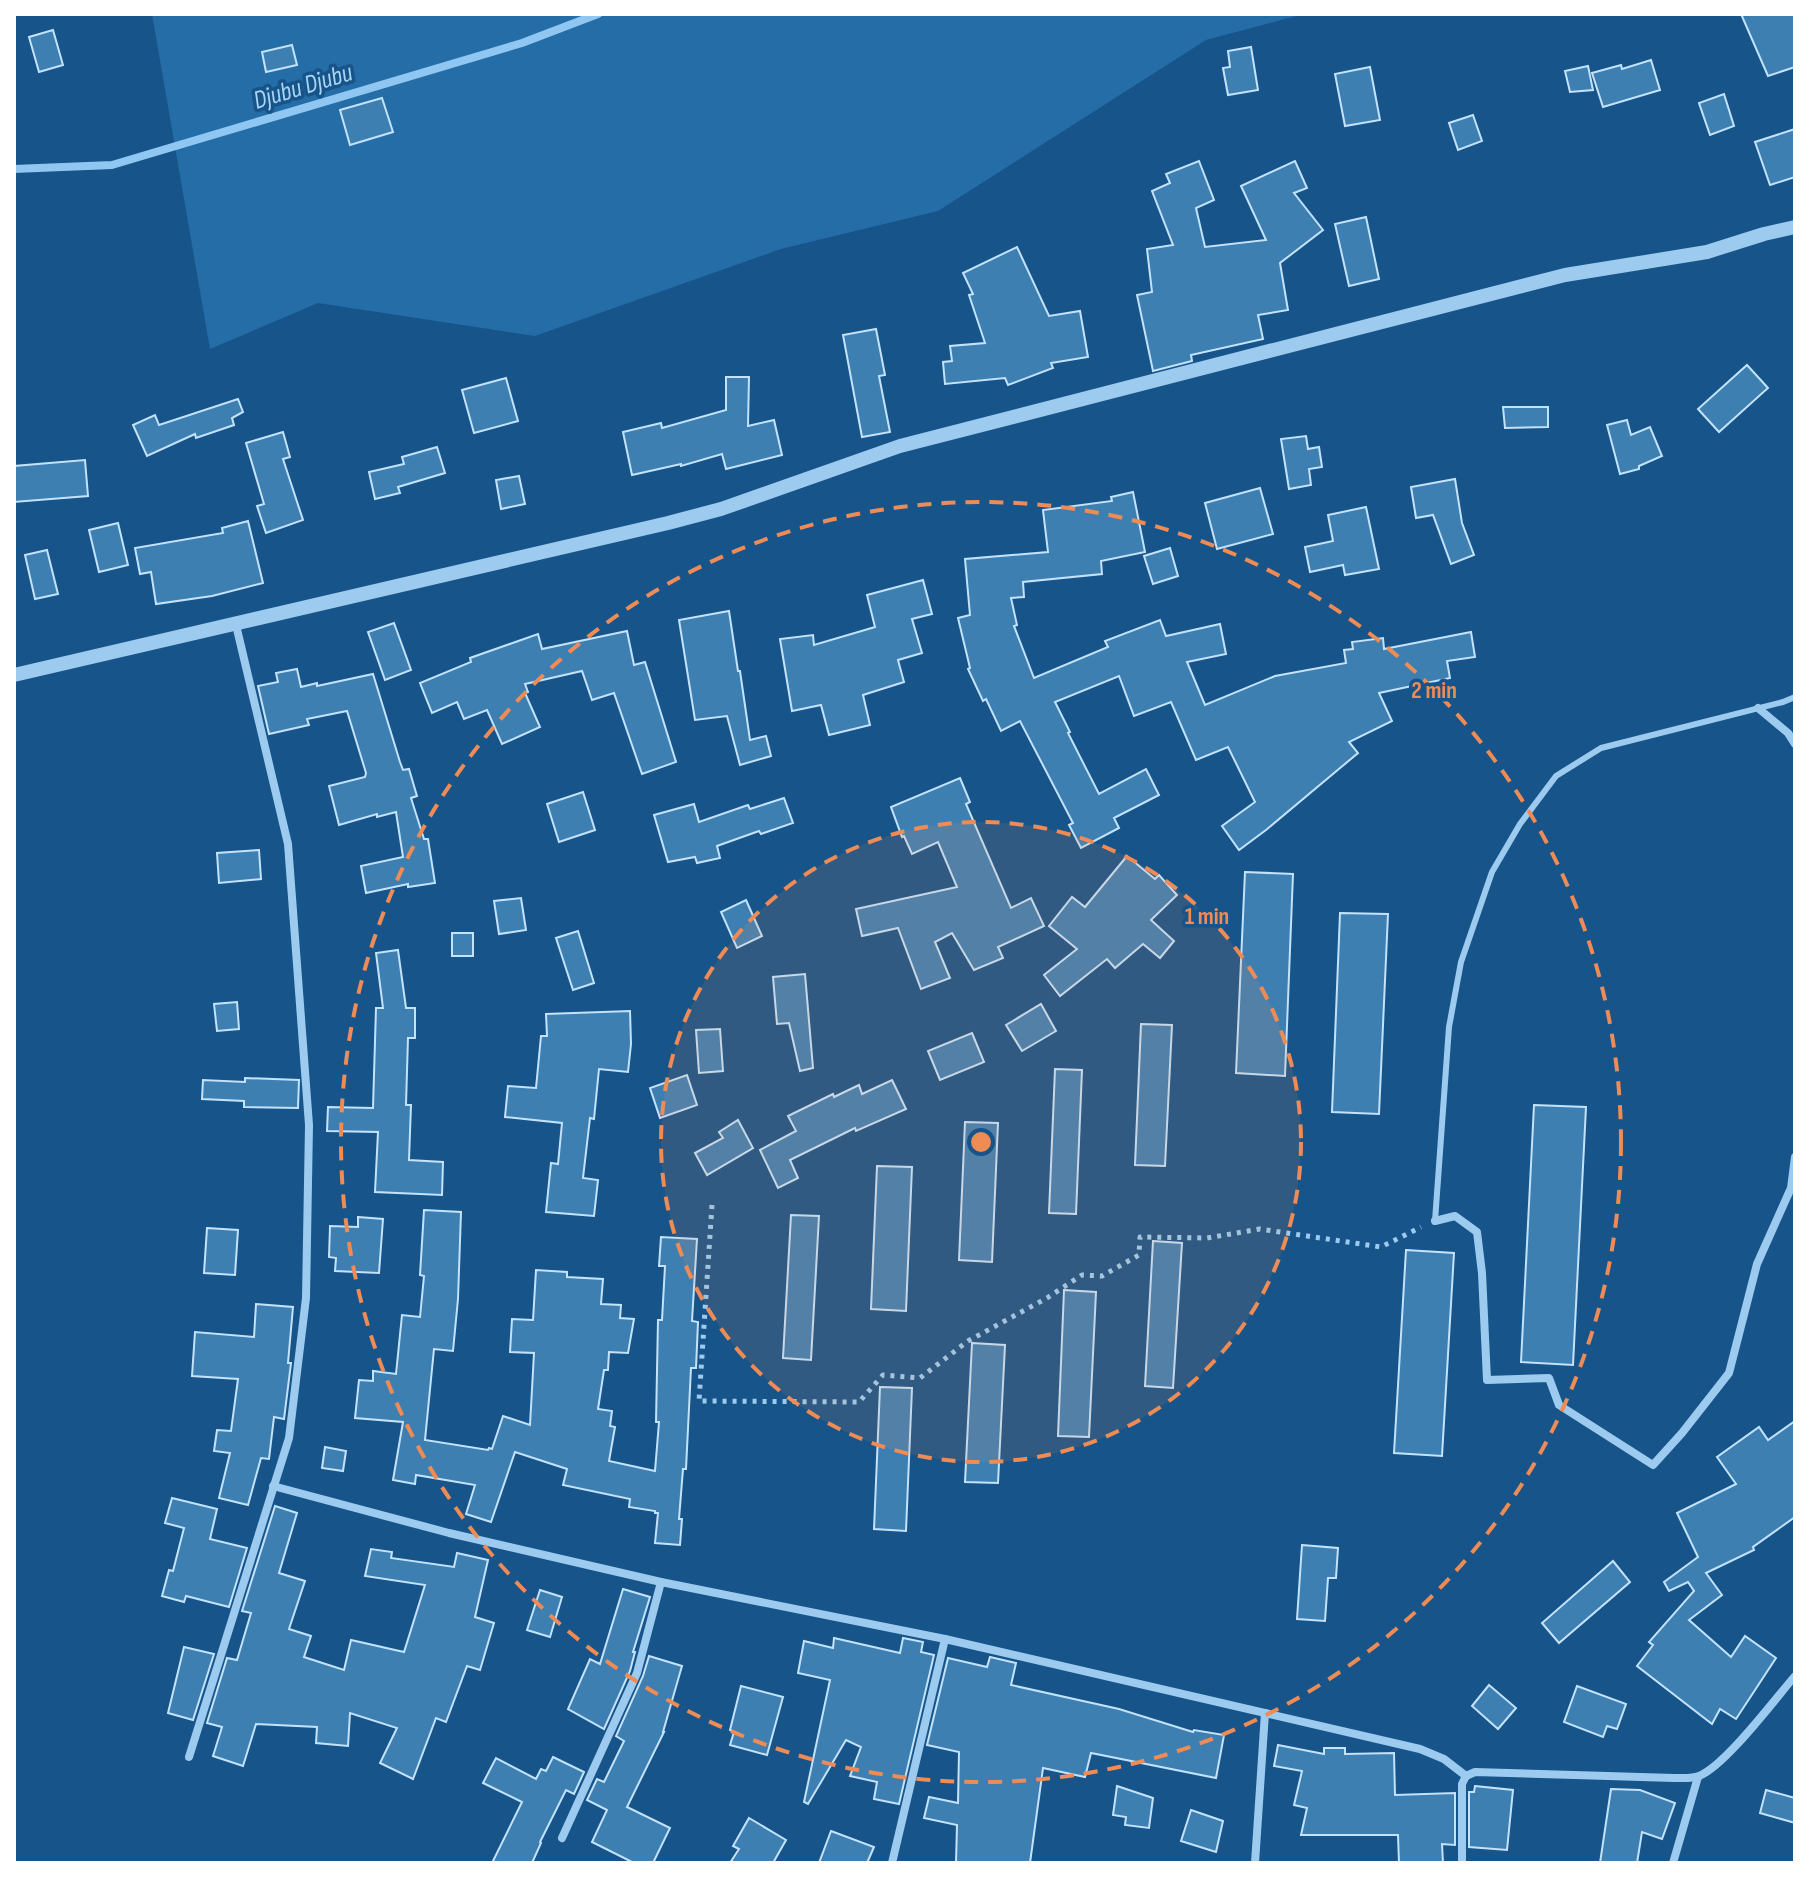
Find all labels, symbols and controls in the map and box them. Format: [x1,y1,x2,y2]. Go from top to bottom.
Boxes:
water label: Djubu Djubu [250,57,357,117]
text: 2 min [1411,676,1457,705]
text: 1 min [1185,902,1229,931]
centre of rings [967,1128,995,1156]

